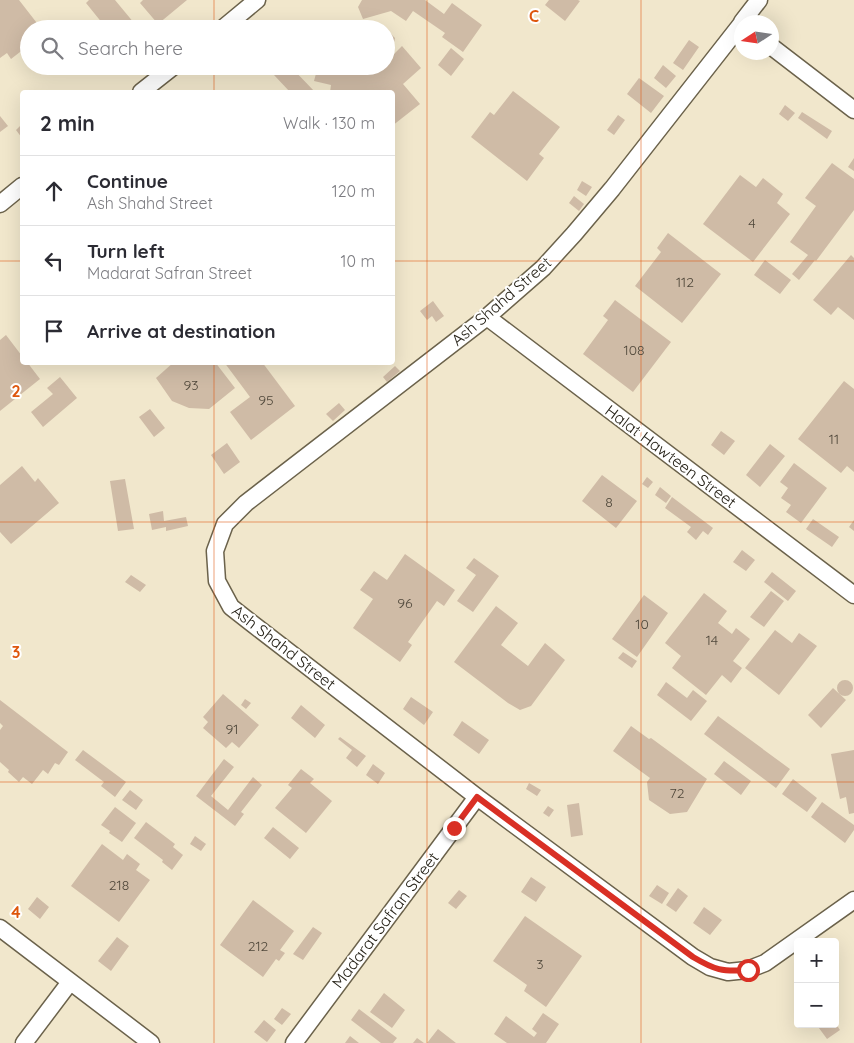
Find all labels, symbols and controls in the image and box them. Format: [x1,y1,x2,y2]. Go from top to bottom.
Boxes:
text: C [529,6,539,26]
north arrow [734,15,779,60]
search box [20,20,395,75]
icon: search [38,34,66,62]
text: Search here [78,36,183,60]
text: 2 min [40,110,95,136]
text: Walk · 130 m [283,113,375,133]
text: Continue [87,169,168,193]
icon: ahead [40,177,68,205]
text: 120 m [332,181,375,201]
text: Ash Shahd Street [87,193,213,213]
house number: 4 [748,214,756,232]
text: Turn left [87,239,165,263]
icon: left [40,247,68,275]
text: 10 m [341,251,375,271]
street label: Ash Shahd Street [447,252,555,350]
text: Madarat Safran Street [87,263,252,283]
house number: 112 [676,273,694,291]
icon: arrive [40,317,68,345]
text: Arrive at destination [87,319,276,343]
house number: 108 [623,341,645,359]
house number: 93 [183,376,199,394]
text: 2 [11,381,21,401]
house number: 95 [258,391,274,409]
street label: Halat Hawteen Street [601,400,741,512]
house number: 11 [829,430,839,448]
house number: 8 [605,493,613,511]
house number: 96 [397,594,413,612]
street label: Ash Shahd Street [228,600,340,694]
house number: 10 [635,615,649,633]
house number: 14 [706,631,718,649]
text: 3 [12,642,20,662]
house number: 91 [225,720,239,738]
house number: 72 [670,784,685,802]
route end [443,817,466,840]
street label: Madarat Safran Street [327,848,443,992]
house number: 218 [109,876,129,894]
text: 4 [11,902,21,922]
house number: 212 [248,937,269,955]
map controls [794,938,839,1028]
button: + [794,938,839,983]
house number: 3 [536,955,544,973]
route start [737,959,760,982]
button: − [794,983,839,1028]

